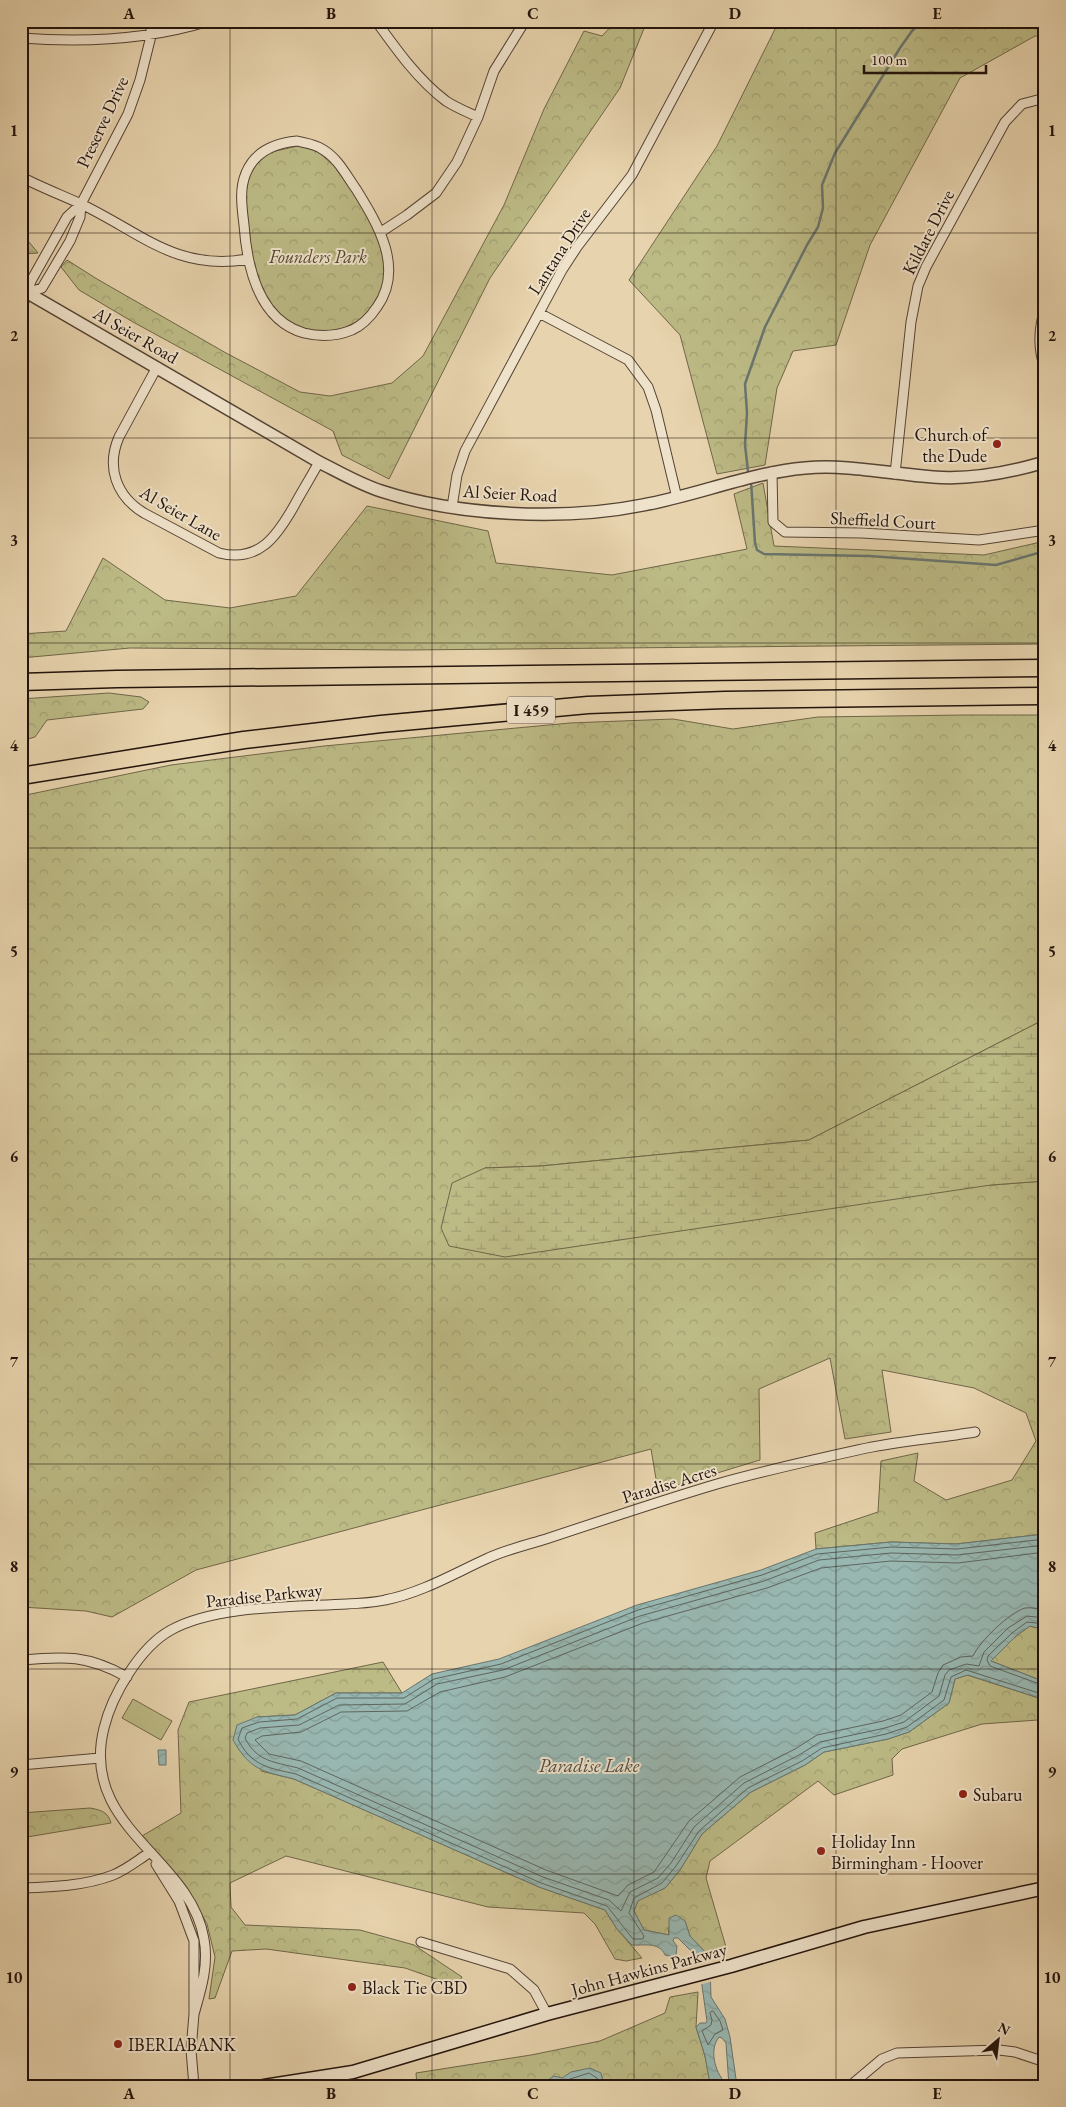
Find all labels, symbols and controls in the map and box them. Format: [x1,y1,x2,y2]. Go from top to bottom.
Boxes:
text: A [122,3,135,24]
text: B [326,3,336,24]
text: C [527,3,539,24]
text: D [729,3,741,24]
text: E [932,3,942,24]
scale bar [864,42,986,74]
text: 100 m [871,50,908,69]
street label: Preserve Drive [71,73,133,171]
text: 1 [10,120,18,141]
text: 1 [1048,120,1056,141]
street label: Kildare Drive [897,186,959,278]
street label: Lantana Drive [522,203,596,299]
park label: Founders Park [268,245,367,268]
street label: Al Seier Road [88,301,183,369]
text: 2 [10,325,19,346]
text: 2 [1048,325,1057,346]
place label: Church of the Dude [915,423,989,467]
marker: Church of the Dude [991,438,1003,450]
street label: Al Seier Road [461,479,559,507]
street label: Al Seier Lane [135,480,226,546]
street label: Sheffield Court [830,506,937,534]
text: 3 [10,530,18,551]
text: 3 [1048,530,1056,551]
road number: I 459 [507,696,555,724]
text: 4 [10,735,19,756]
text: 4 [1048,735,1057,756]
text: 5 [10,941,18,962]
text: 5 [1048,941,1056,962]
text: 6 [10,1146,19,1167]
text: 6 [1048,1146,1057,1167]
text: 7 [10,1351,19,1372]
text: 7 [1048,1351,1057,1372]
street label: Paradise Acres [619,1458,719,1508]
text: 8 [10,1556,18,1577]
text: 8 [1048,1556,1056,1577]
street label: Paradise Parkway [205,1577,323,1613]
water label: Paradise Lake [539,1753,640,1778]
text: 9 [10,1761,19,1782]
text: 9 [1048,1761,1057,1782]
place label: Subaru [973,1783,1023,1806]
marker: Subaru [957,1788,969,1800]
place label: Holiday Inn Birmingham - Hoover [831,1830,983,1874]
marker: Holiday Inn Birmingham - Hoover [815,1845,827,1857]
street label: John Hawkins Parkway [567,1937,729,2001]
text: 10 [6,1967,23,1988]
text: 10 [1044,1967,1061,1988]
place label: Black Tie CBD [362,1976,467,1999]
marker: Black Tie CBD [346,1981,358,1993]
north arrow [974,2014,1024,2064]
text: N [995,2018,1014,2039]
place label: IBERIABANK [128,2033,237,2056]
marker: IBERIABANK [112,2038,124,2050]
text: A [122,2083,135,2104]
text: B [326,2083,336,2104]
text: C [527,2083,539,2104]
text: D [729,2083,741,2104]
text: E [932,2083,942,2104]

